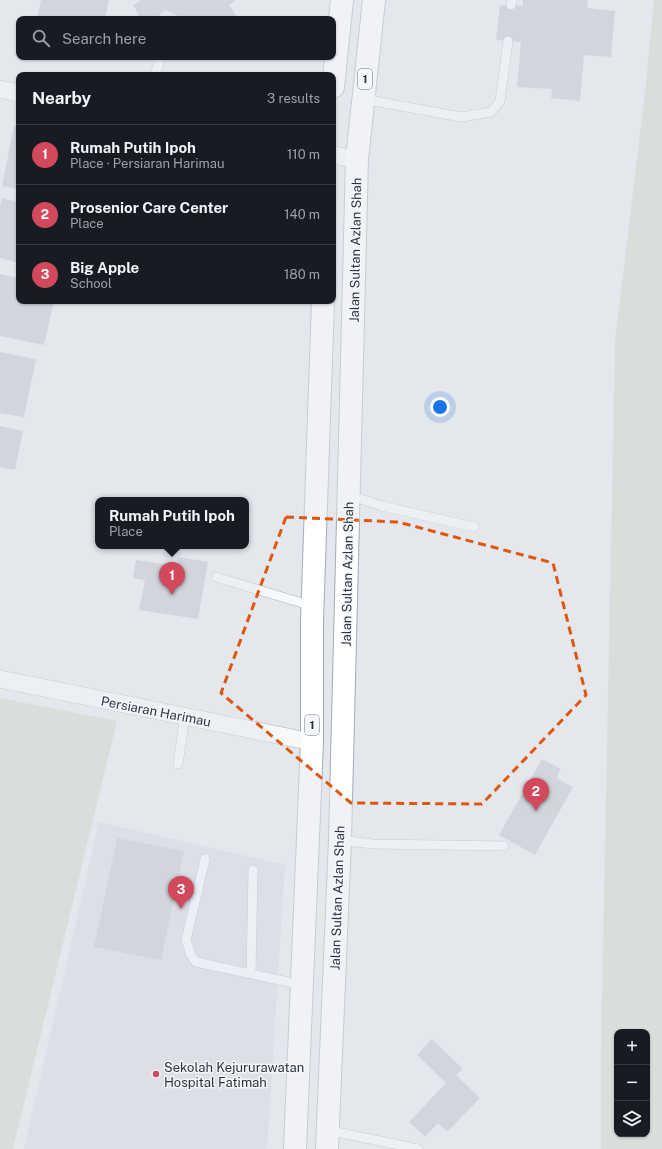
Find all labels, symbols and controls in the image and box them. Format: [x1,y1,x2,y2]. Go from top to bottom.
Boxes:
search box [16,16,336,60]
icon: search [30,27,52,49]
text: Search here [62,30,146,47]
road number: 1 [358,69,372,89]
text: Nearby [32,88,91,108]
text: 3 results [267,91,320,106]
text: Rumah Putih Ipoh [70,139,196,156]
text: 1 [42,147,48,162]
text: 110 m [287,147,320,162]
text: Place · Persiaran Harimau [70,156,225,171]
street label: Jalan Sultan Azlan Shah [347,178,364,322]
text: Prosenior Care Center [70,199,228,216]
text: 2 [41,207,49,222]
text: 140 m [284,207,320,222]
text: Place [70,216,104,231]
text: Big Apple [70,259,139,276]
text: 3 [41,267,49,282]
text: 180 m [284,267,320,282]
text: School [70,276,112,291]
your location [430,397,450,417]
popup [95,497,249,549]
street label: Jalan Sultan Azlan Shah [339,502,356,646]
text: Rumah Putih Ipoh [109,507,235,524]
text: Place [109,524,143,539]
pin: 1 [159,562,185,595]
street label: Persiaran Harimau [100,693,212,730]
road number: 1 [305,715,319,735]
pin: 2 [523,778,549,811]
street label: Jalan Sultan Azlan Shah [327,825,348,971]
pin: 3 [168,876,194,909]
map controls [614,1029,650,1137]
button: + [614,1029,650,1065]
place label: Sekolah Kejururawatan Hospital Fatimah [164,1060,304,1090]
button: − [614,1065,650,1101]
marker: Sekolah Kejururawatan Hospital Fatimah [151,1069,161,1079]
button: layers [614,1101,650,1137]

